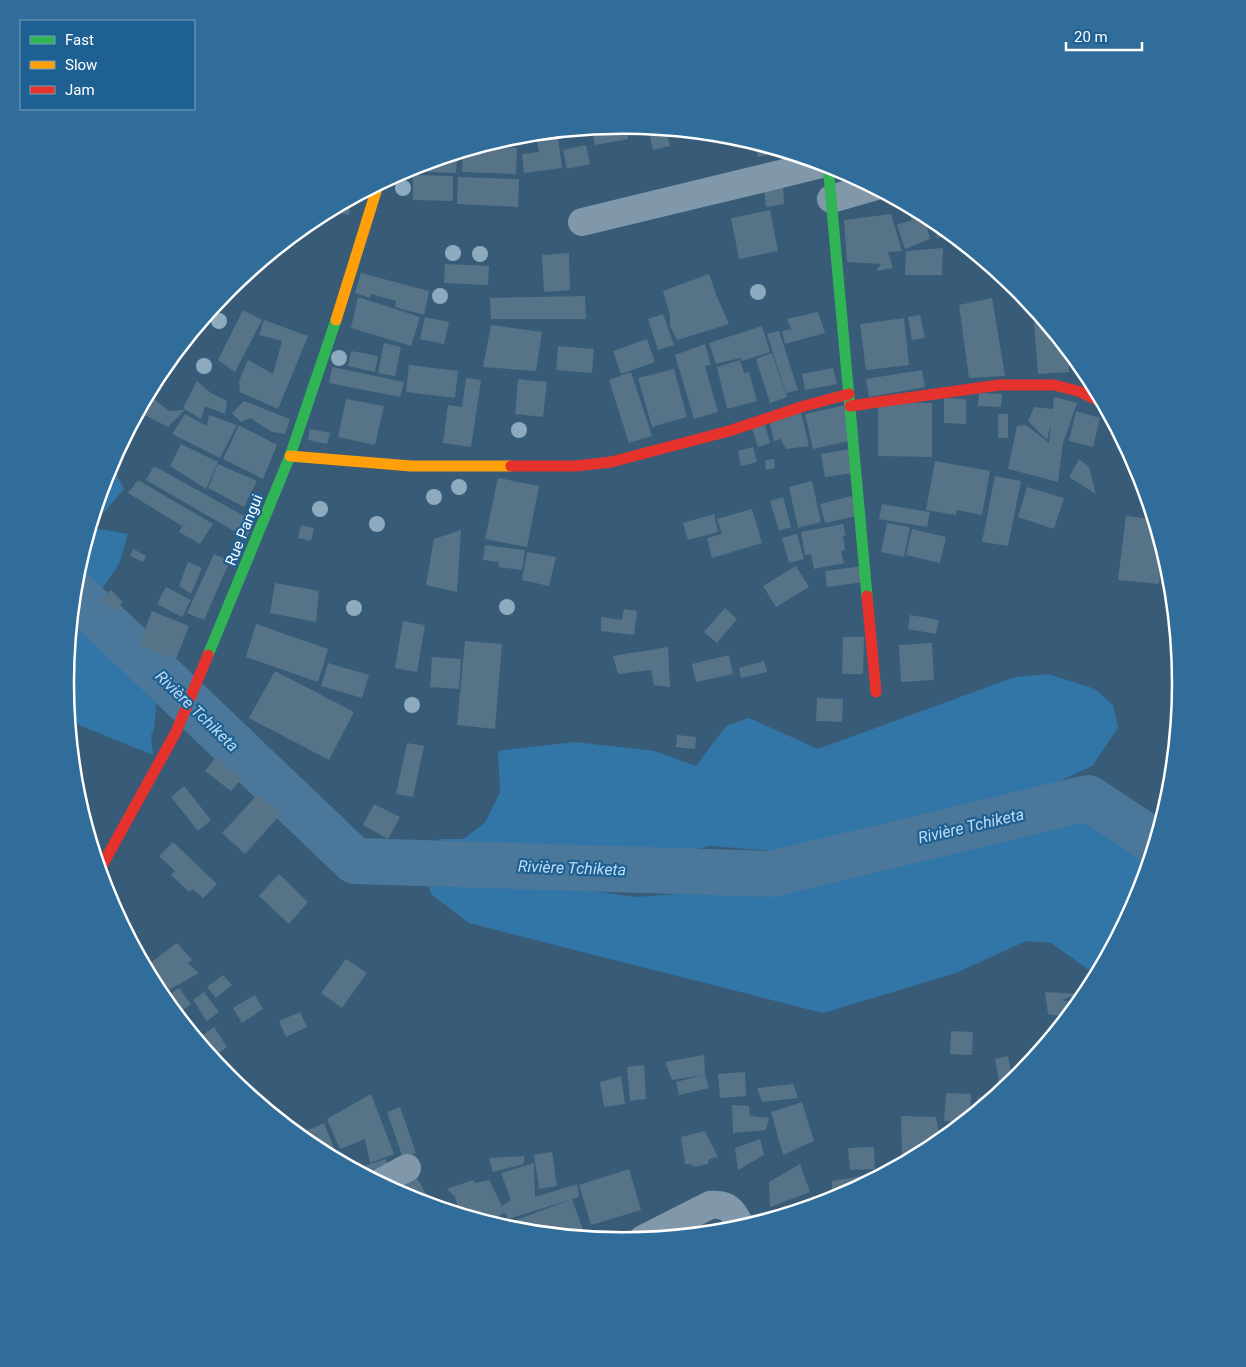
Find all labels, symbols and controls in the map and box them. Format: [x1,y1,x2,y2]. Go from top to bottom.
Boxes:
legend [20,20,195,110]
scale bar [1066,20,1142,52]
text: 20 m [1074,28,1108,46]
text: Fast [65,31,94,49]
text: Slow [65,56,97,74]
text: Jam [65,81,95,99]
street label: Rue Pangui [222,492,266,568]
water label: Rivière Tchiketa [151,667,243,755]
water label: Rivière Tchiketa [916,805,1026,847]
water label: Rivière Tchiketa [518,857,626,879]

